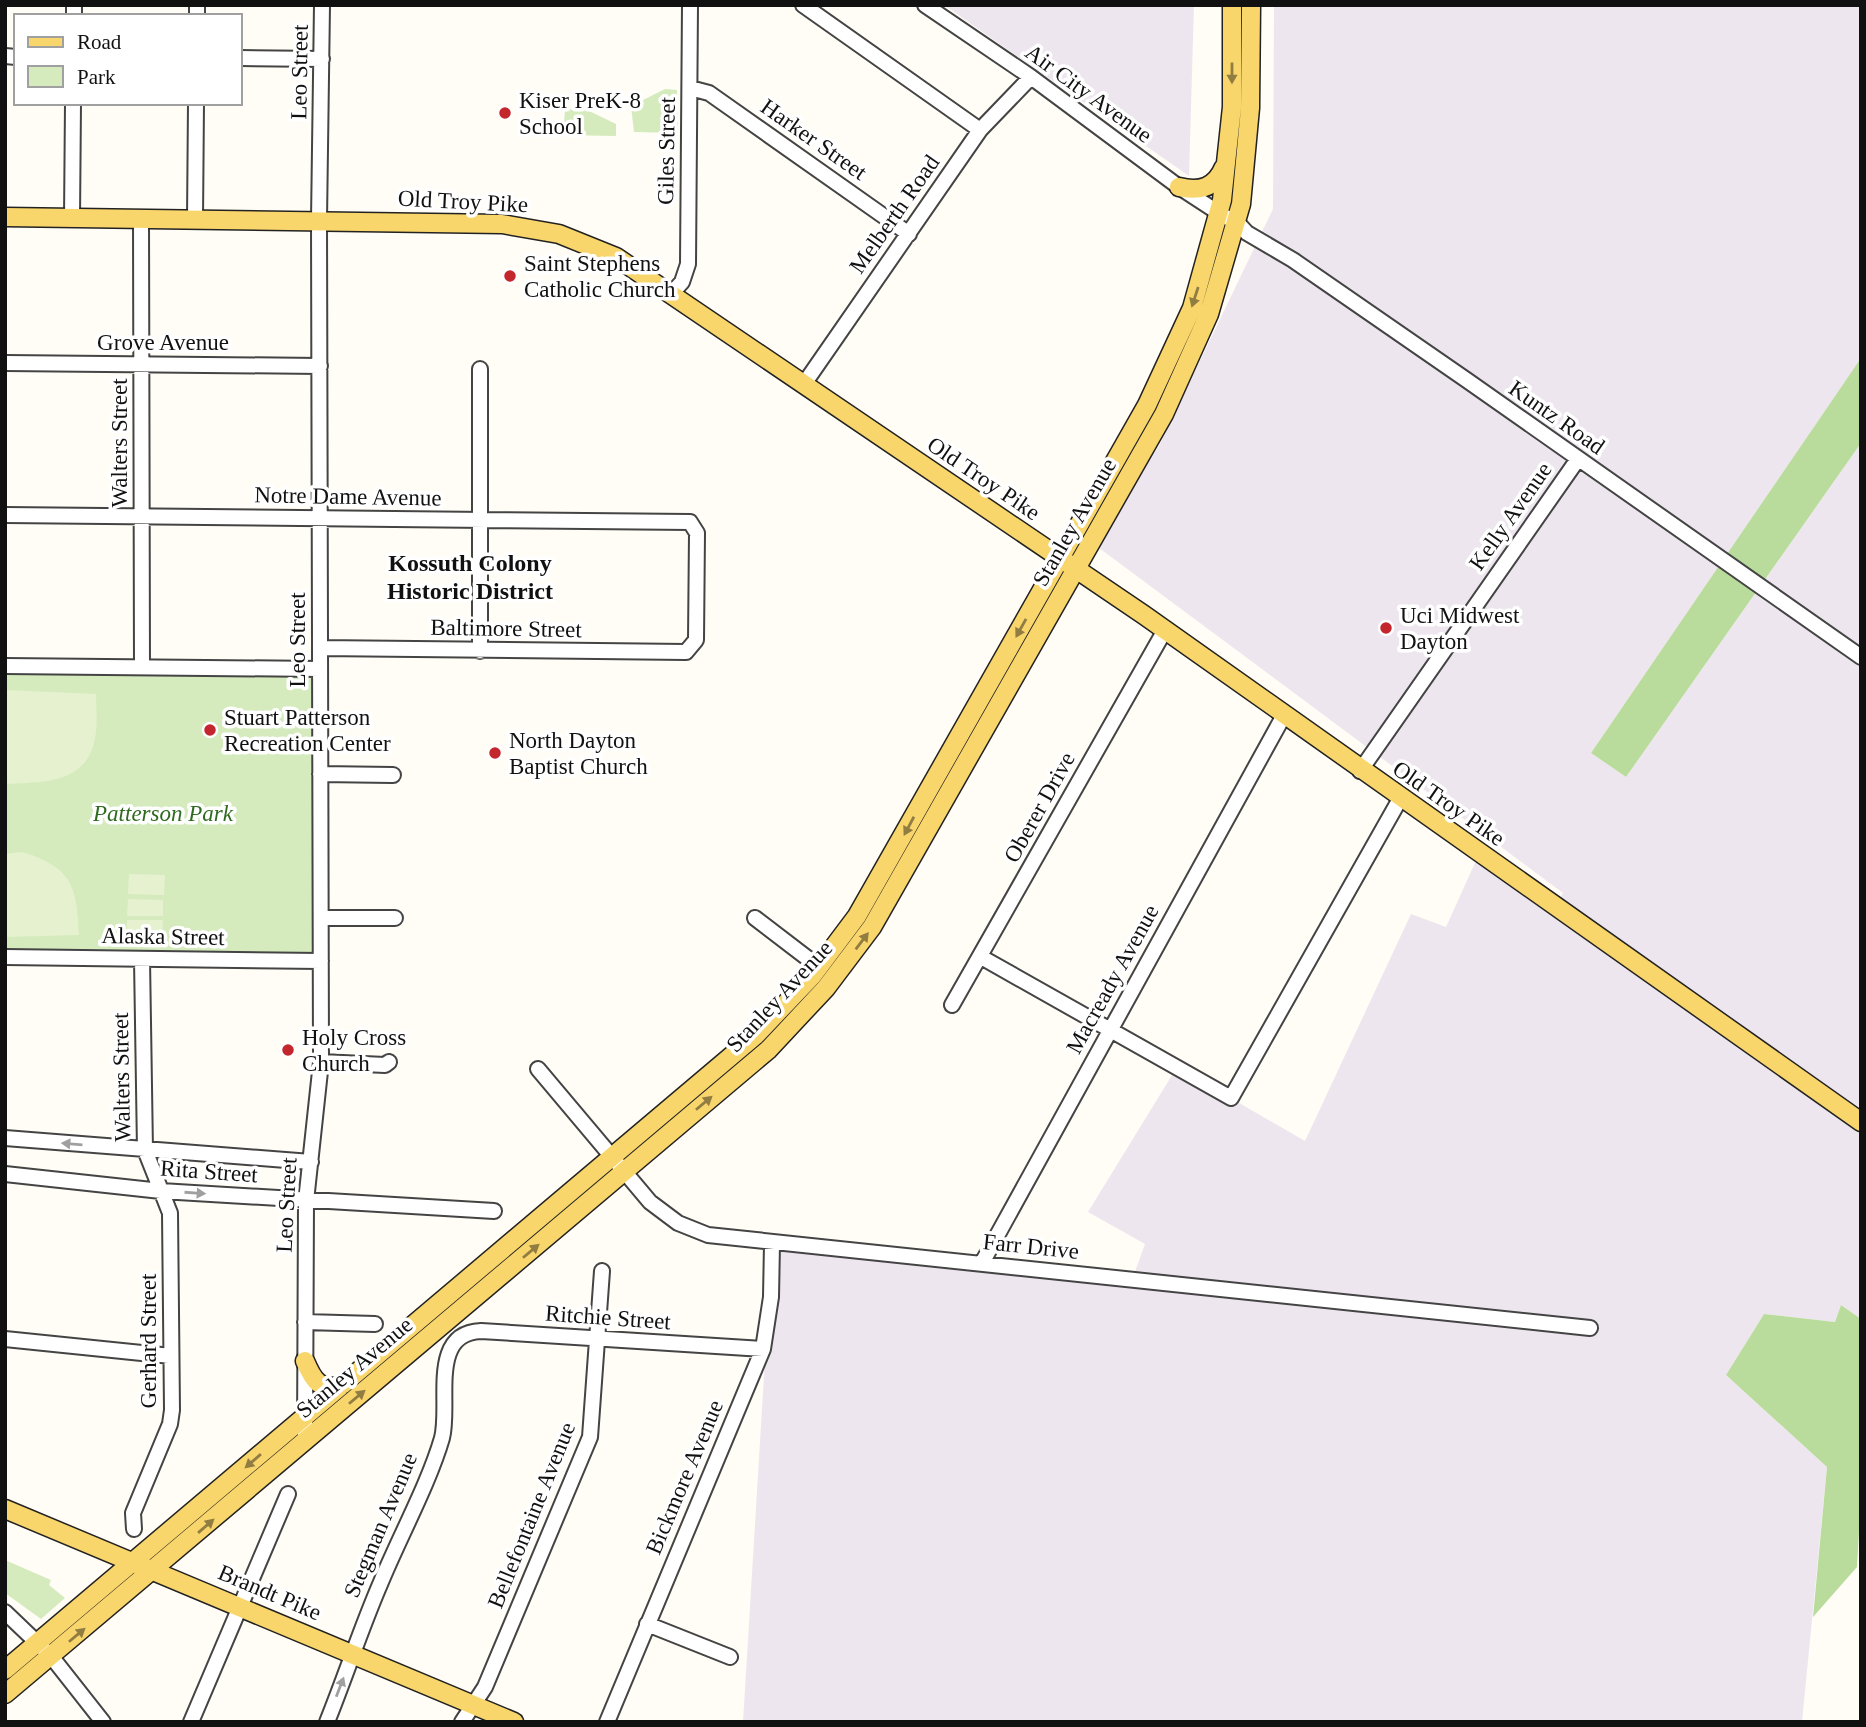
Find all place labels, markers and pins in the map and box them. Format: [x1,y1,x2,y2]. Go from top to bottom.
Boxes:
place label: Kiser PreK-8 School [519,88,641,139]
marker: Kiser PreK-8 School [497,105,513,121]
place label: Saint Stephens Catholic Church [524,251,676,302]
marker: Saint Stephens Catholic Church [502,268,518,284]
place label: Uci Midwest Dayton [1400,603,1520,654]
marker: Uci Midwest Dayton [1378,620,1394,636]
place label: Stuart Patterson Recreation Center [224,705,391,756]
marker: Stuart Patterson Recreation Center [202,722,218,738]
place label: North Dayton Baptist Church [509,728,648,779]
marker: North Dayton Baptist Church [487,745,503,761]
place label: Holy Cross Church [302,1025,406,1076]
marker: Holy Cross Church [280,1042,296,1058]

